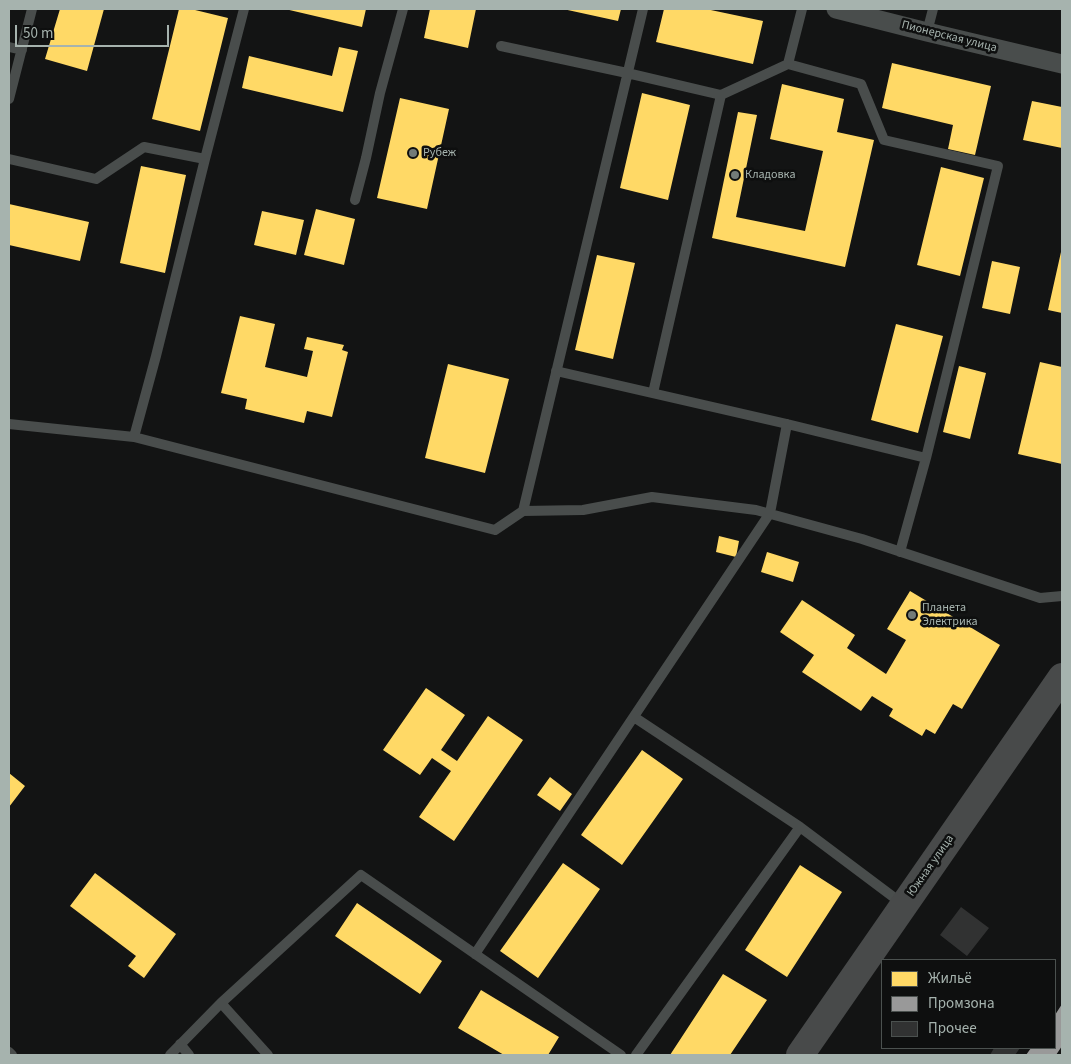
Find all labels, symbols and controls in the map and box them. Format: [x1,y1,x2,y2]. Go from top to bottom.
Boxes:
scale bar [18,15,171,47]
street label: Пионерская улица [900,18,998,56]
text: 50 m [23,23,53,44]
place label: Рубеж [423,146,456,160]
marker: Рубеж [407,147,419,159]
place label: Кладовка [745,168,795,182]
marker: Кладовка [729,169,741,181]
place label: Планета Электрика [922,601,978,629]
marker: Планета Электрика [906,609,918,621]
street label: Южная улица [904,832,958,900]
legend [881,959,1056,1049]
text: Жильё [928,968,972,989]
text: Промзона [928,993,995,1014]
text: Прочее [928,1018,977,1039]

